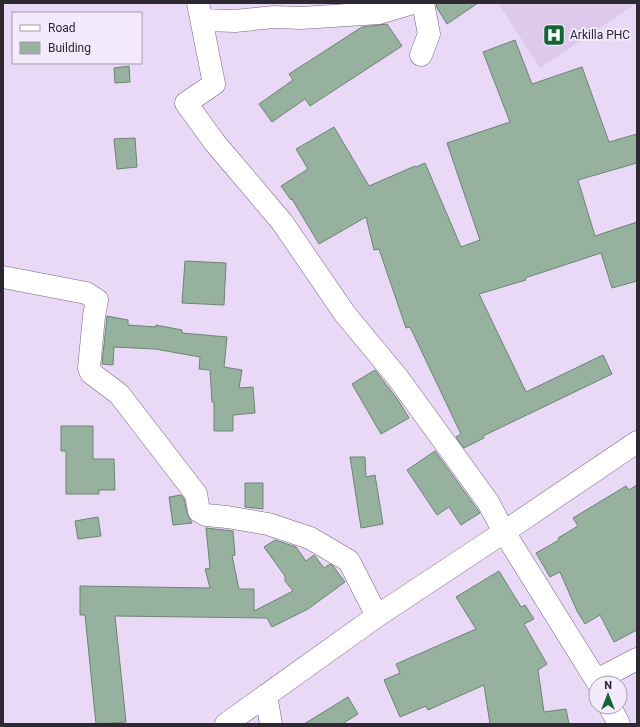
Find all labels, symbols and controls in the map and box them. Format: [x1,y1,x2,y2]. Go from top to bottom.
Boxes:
legend [12,12,142,64]
text: Road [48,21,76,35]
hospital icon: Arkilla PHC [541,22,567,48]
place label: Arkilla PHC [570,28,630,42]
text: Building [48,41,91,55]
north arrow [588,675,628,715]
text: N [604,679,612,692]

